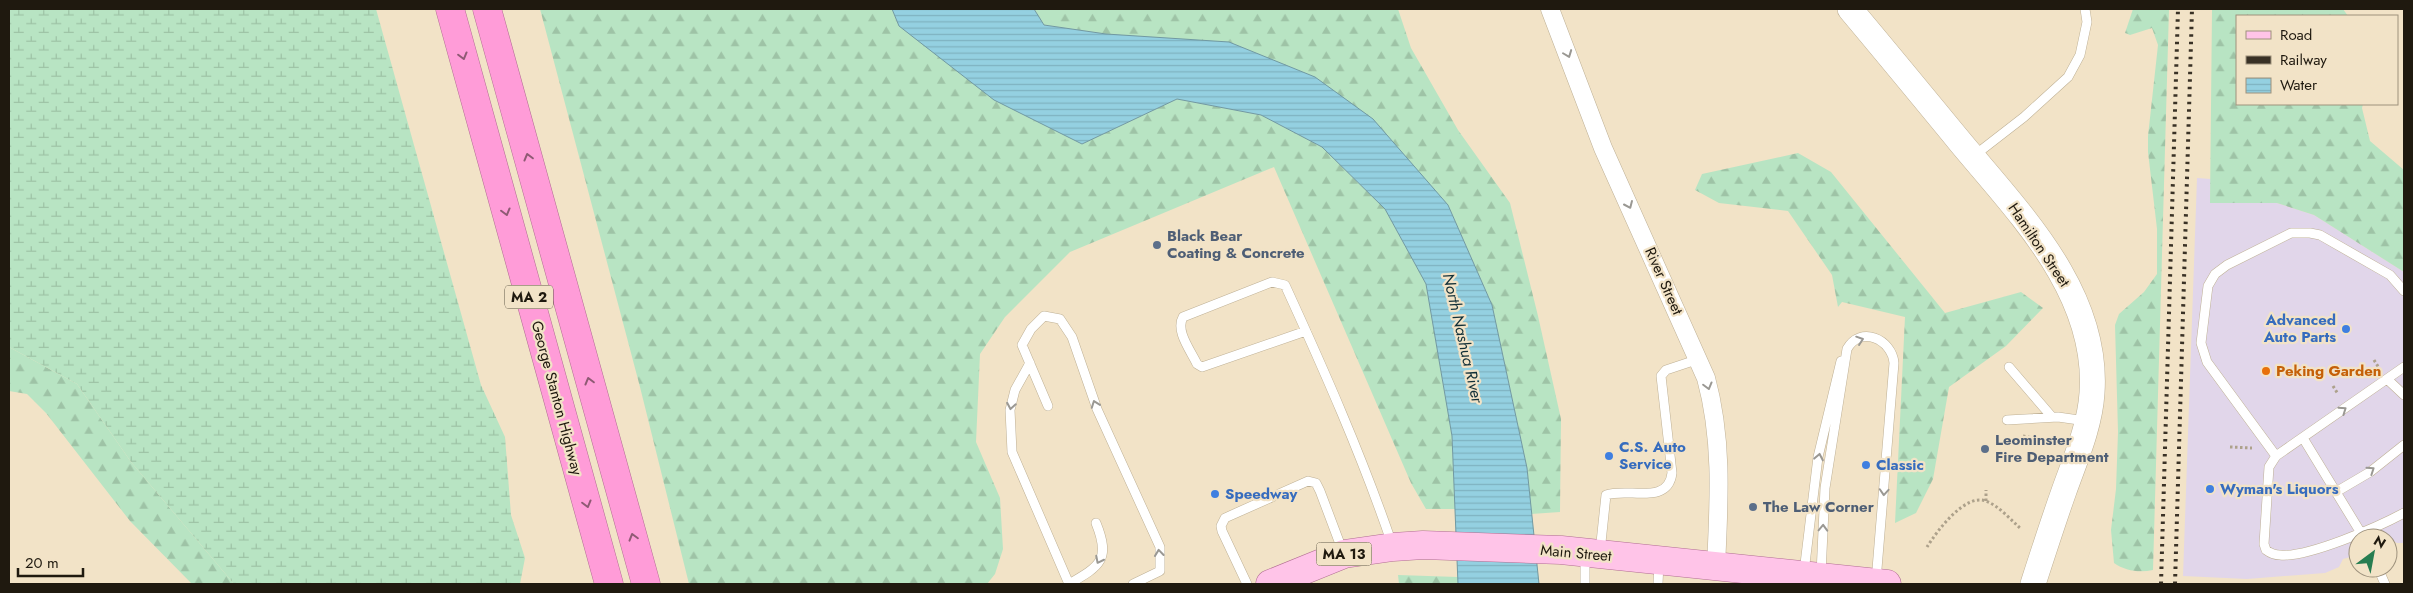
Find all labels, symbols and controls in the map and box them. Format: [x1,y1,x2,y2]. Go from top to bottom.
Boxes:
legend [2236,15,2398,105]
text: Road [2280,24,2312,46]
one-way arrow [1561,49,1572,58]
text: Railway [2280,49,2327,71]
one-way arrow [457,51,467,59]
text: Water [2280,74,2318,96]
one-way arrow [523,153,533,161]
street label: Hamilton Street [2003,199,2075,292]
one-way arrow [1623,200,1634,209]
one-way arrow [500,208,510,216]
place label: Black Bear Coating & Concrete [1167,225,1305,264]
marker: Black Bear Coating & Concrete [1151,239,1163,251]
street label: River Street [1639,244,1689,319]
water label: North Nashua River [1437,271,1489,407]
road number: MA 2 [505,286,553,308]
place label: Advanced Auto Parts [2263,309,2336,348]
street label: George Stanton Highway [526,318,588,478]
marker: Advanced Auto Parts [2340,323,2352,335]
one-way arrow [1855,335,1864,345]
place label: Peking Garden [2276,360,2382,382]
marker: Peking Garden [2260,365,2272,377]
one-way arrow [585,377,595,385]
one-way arrow [1702,381,1713,390]
one-way arrow [1091,400,1101,409]
one-way arrow [1007,401,1017,410]
one-way arrow [2337,407,2346,416]
place label: Leominster Fire Department [1995,429,2109,468]
place label: C.S. Auto Service [1619,436,1686,475]
marker: Leominster Fire Department [1979,443,1991,455]
marker: C.S. Auto Service [1603,450,1615,462]
one-way arrow [1813,452,1823,461]
place label: Classic [1876,454,1924,476]
marker: Classic [1860,459,1872,471]
one-way arrow [2366,467,2375,476]
place label: Wyman's Liquors [2220,478,2339,500]
place label: Speedway [1225,483,1298,505]
marker: Wyman's Liquors [2204,483,2216,495]
marker: Speedway [1209,488,1221,500]
one-way arrow [1879,489,1890,497]
place label: The Law Corner [1763,496,1875,518]
one-way arrow [581,499,591,508]
marker: The Law Corner [1747,501,1759,513]
one-way arrow [1818,524,1829,532]
north arrow [2348,528,2398,578]
text: N [2370,531,2390,553]
one-way arrow [628,534,638,542]
street label: Main Street [1539,539,1613,567]
road number: MA 13 [1316,542,1372,566]
scale bar [18,546,82,578]
one-way arrow [1154,548,1165,556]
text: 20 m [25,552,59,574]
one-way arrow [1095,555,1105,564]

